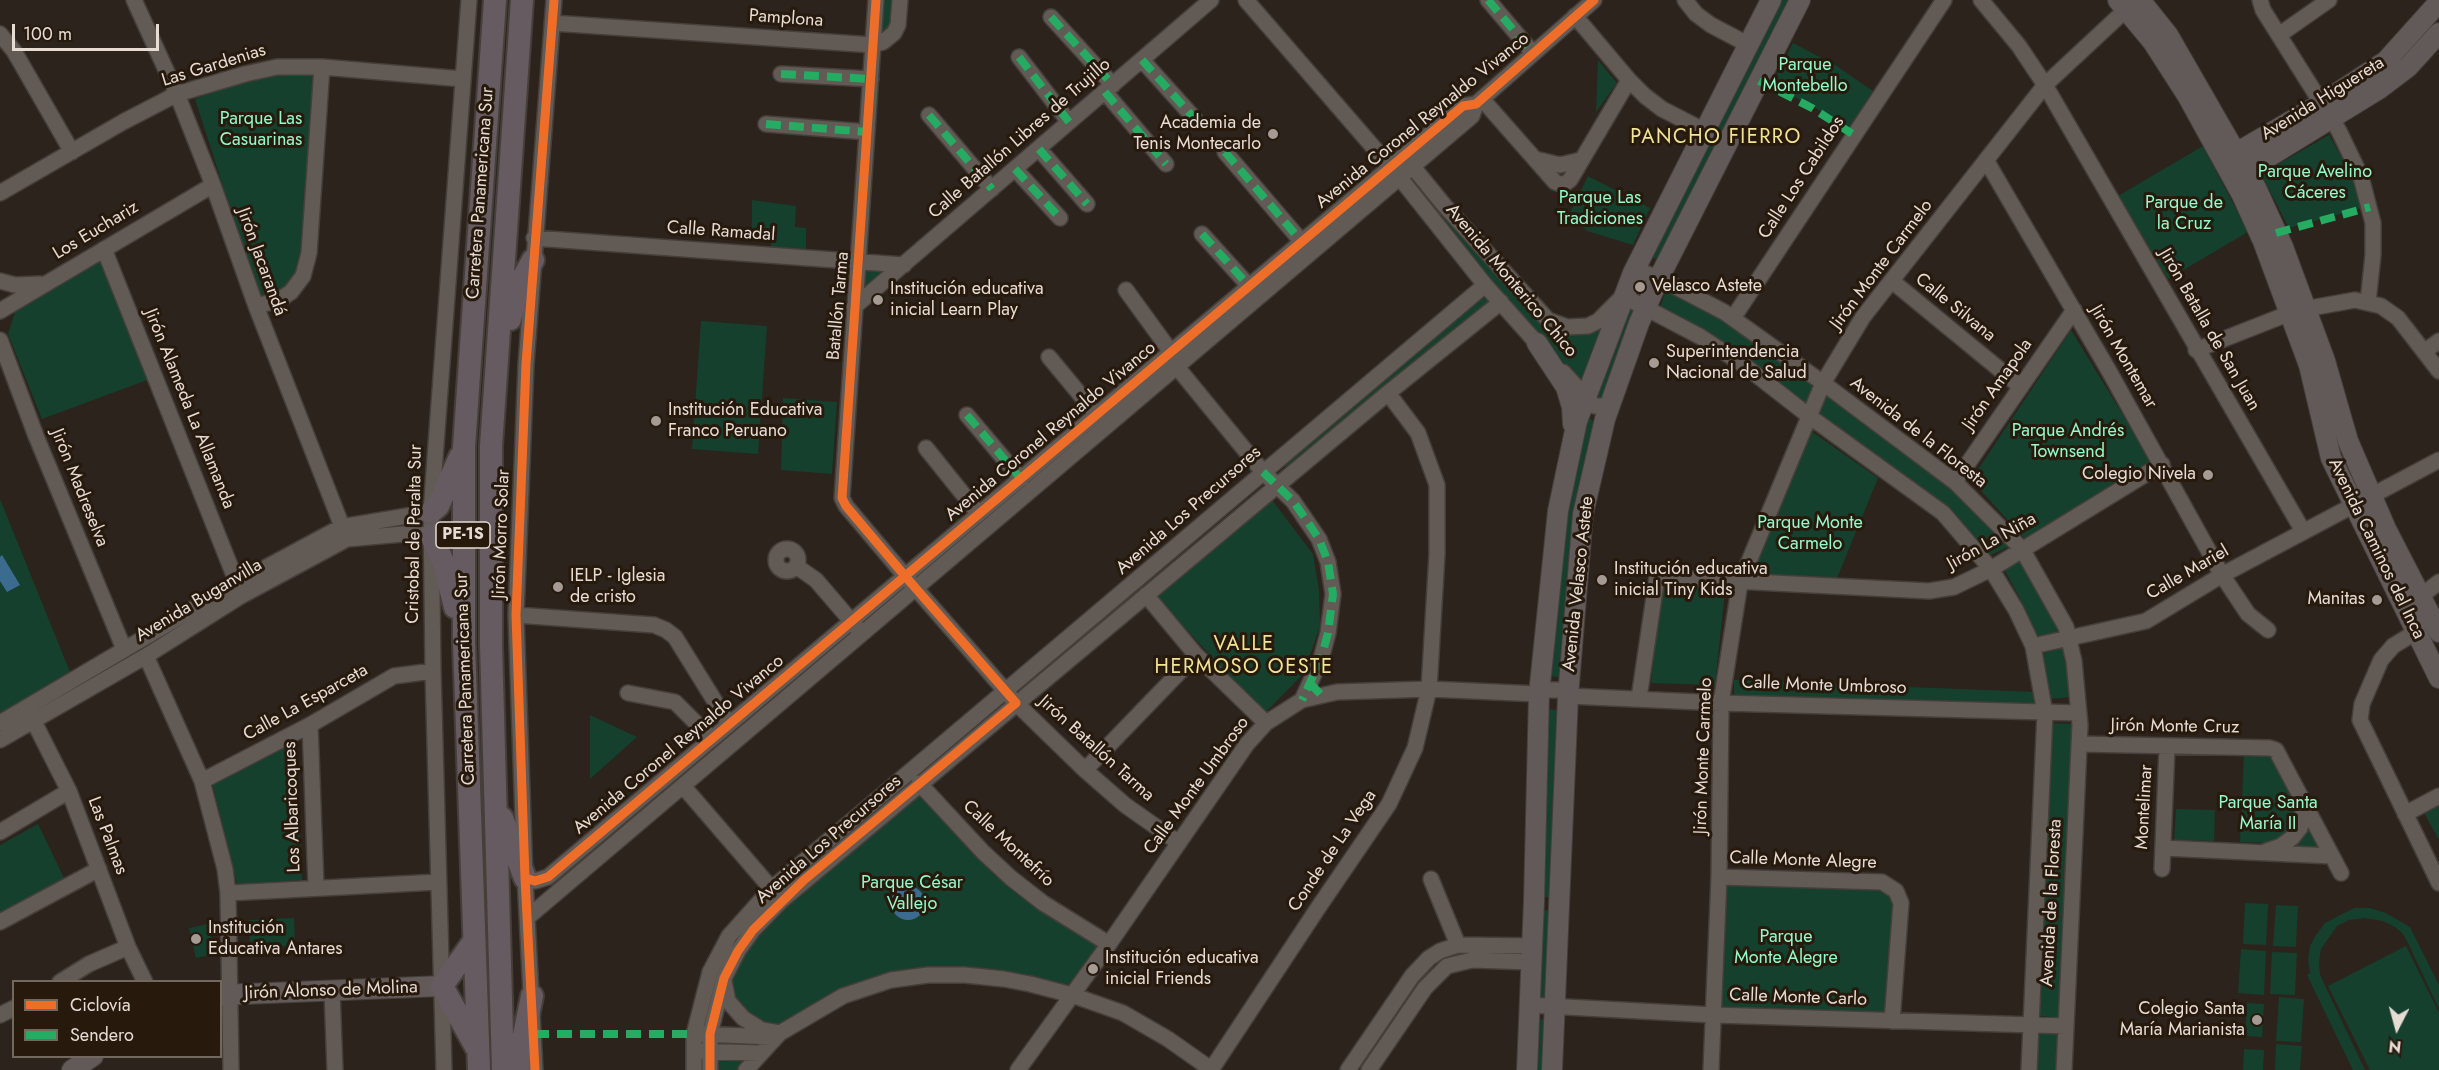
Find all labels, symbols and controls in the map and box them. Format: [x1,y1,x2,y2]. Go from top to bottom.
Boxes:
street label: Pamplona [748,6,824,32]
scale bar [15,12,162,50]
text: 100 m [23,21,72,47]
street label: Avenida Coronel Reynaldo Vivanco [1312,28,1534,214]
street label: Las Gardenias [159,40,269,92]
street label: Avenida Higuereta [2257,52,2389,146]
street label: Calle Batallón Libres de Trujillo [925,54,1115,224]
park label: Parque Montebello [1762,55,1848,98]
street label: Carretera Panamericana Sur [463,86,499,300]
park label: Parque Las Casuarinas [220,109,302,152]
place label: Academia de Tenis Montecarlo [1134,113,1261,156]
street label: Calle Los Cabildos [1754,113,1850,243]
district label: PANCHO FIERRO [1630,126,1802,150]
marker: Academia de Tenis Montecarlo [1266,127,1280,141]
park label: Parque Avelino Cáceres [2258,162,2372,204]
park label: Parque Las Tradiciones [1557,188,1643,230]
park label: Parque de la Cruz [2145,193,2223,236]
street label: Jirón Monte Carmelo [1826,196,1938,334]
street label: Los Euchariz [49,197,143,265]
street label: Avenida Monterico Chico [1441,200,1581,362]
street label: Jirón Jacarandá [232,205,290,319]
street label: Calle Ramadal [666,217,776,247]
street label: Jirón Batalla de San Juan [2154,245,2264,415]
street label: Batallón Tarma [824,251,854,361]
street label: Calle Silvana [1910,269,2000,347]
place label: Velasco Astete [1652,276,1762,298]
place label: Institución educativa inicial Learn Play [890,279,1044,322]
marker: Velasco Astete [1633,280,1647,294]
marker: Institución educativa inicial Learn Play [871,293,885,307]
street label: Jirón Montemar [2085,301,2161,413]
street label: Jirón Alameda La Allamanda [139,306,239,512]
street label: Jirón Amapola [1958,335,2038,435]
street label: Avenida Coronel Reynaldo Vivanco [941,338,1161,526]
place label: Superintendencia Nacional de Salud [1666,342,1807,385]
marker: Superintendencia Nacional de Salud [1647,356,1661,370]
street label: Avenida de la Floresta [1845,373,1991,493]
place label: Institución Educativa Franco Peruano [668,400,822,442]
marker: Institución Educativa Franco Peruano [649,414,663,428]
park label: Parque Andrés Townsend [2012,421,2124,464]
street label: Jirón Madreselva [45,426,113,550]
street label: Avenida Los Precursores [1112,442,1266,580]
street label: Cristobal de Peralta Sur [403,444,427,624]
street label: Avenida Caminos del Inca [2323,455,2429,643]
place label: Colegio Nivela [2082,464,2196,486]
marker: Colegio Nivela [2201,468,2215,482]
street label: Jirón Morro Solar [489,469,515,599]
street label: Avenida Velasco Astete [1559,495,1599,673]
street label: Jirón La Niña [1944,509,2040,575]
park label: Parque Monte Carmelo [1757,513,1863,556]
road number: PE-1S [436,522,490,548]
street label: Calle Mariel [2143,541,2233,605]
street label: Avenida Buganvilla [132,555,266,647]
place label: Institución educativa inicial Tiny Kids [1614,559,1768,602]
place label: IELP - Iglesia de cristo [570,566,666,608]
street label: Carretera Panamericana Sur [451,572,481,786]
marker: Institución educativa inicial Tiny Kids [1595,573,1609,587]
marker: IELP - Iglesia de cristo [551,580,565,594]
place label: Manitas [2307,589,2365,611]
marker: Manitas [2370,593,2384,607]
district label: VALLE HERMOSO OESTE [1155,633,1333,680]
street label: Avenida Coronel Reynaldo Vivanco [569,651,789,839]
street label: Calle La Esparceta [240,660,372,746]
street label: Calle Monte Umbroso [1741,672,1907,700]
street label: Jirón Monte Carmelo [1690,677,1718,835]
street label: Jirón Batallón Tarma [1034,691,1158,807]
street label: Calle Monte Umbroso [1140,713,1254,859]
street label: Jirón Monte Cruz [2110,715,2240,739]
street label: Los Albaricoques [280,741,306,873]
street label: Montelimar [2132,764,2158,850]
street label: Avenida Los Precursores [752,771,906,909]
street label: Conde de La Vega [1284,786,1382,916]
park label: Parque Santa María II [2218,793,2318,836]
street label: Las Palmas [82,794,132,878]
street label: Calle Montefrío [958,796,1058,892]
street label: Avenida de la Floresta [2037,819,2067,987]
street label: Calle Monte Alegre [1729,848,1877,874]
park label: Parque César Vallejo [861,873,963,916]
place label: Institución Educativa Antares [208,918,343,960]
park label: Parque Monte Alegre [1734,927,1838,970]
marker: Institución Educativa Antares [189,932,203,946]
place label: Institución educativa inicial Friends [1105,948,1259,990]
marker: Institución educativa inicial Friends [1086,962,1100,976]
street label: Jirón Alonso de Molina [244,977,418,1005]
legend [12,980,222,1058]
street label: Calle Monte Carlo [1729,985,1867,1011]
text: Ciclovía [70,992,131,1018]
north arrow [2367,998,2427,1058]
place label: Colegio Santa María Marianista [2120,999,2245,1042]
marker: Colegio Santa María Marianista [2250,1013,2264,1027]
text: Sendero [70,1022,134,1048]
text: N [2388,1034,2403,1059]

